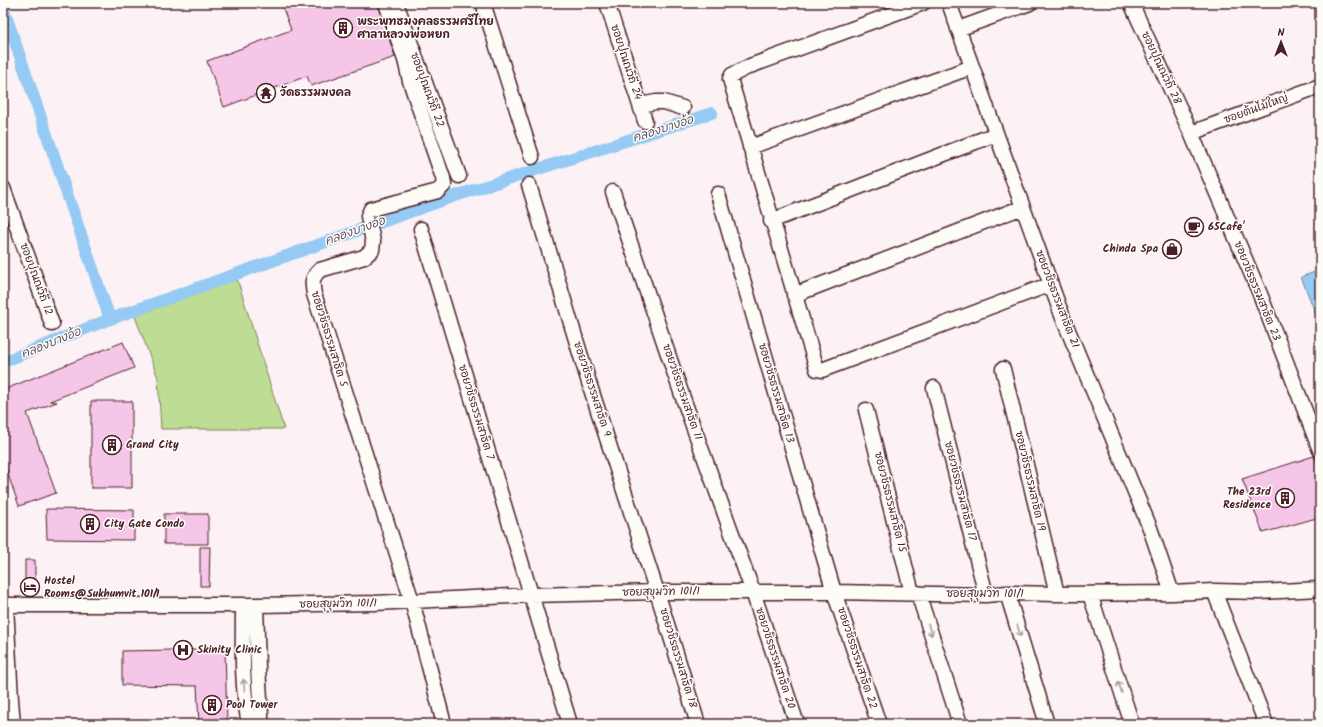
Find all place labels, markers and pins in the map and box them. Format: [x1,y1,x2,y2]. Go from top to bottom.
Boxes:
place label: พระพุทธมงคลธรรมศรีไทย ศาลาหลวงพ่อหยก [357,13,494,44]
building icon: พระพุทธมงคลธรรมศรีไทย ศาลาหลวงพ่อหยก [332,17,354,39]
temple icon: วัดธรรมมงคล [255,82,277,104]
place label: วัดธรรมมงคล [280,84,351,102]
cafe icon: 65Cafe' [1183,216,1205,238]
place label: 65Cafe' [1208,218,1245,236]
shop icon: Chinda Spa [1161,238,1183,260]
place label: Chinda Spa [1103,240,1158,258]
building icon: Grand City [101,434,123,456]
place label: Grand City [126,436,179,454]
place label: The 23rd Residence [1223,483,1272,514]
building icon: The 23rd Residence [1274,487,1296,509]
building icon: City Gate Condo [79,513,101,535]
place label: City Gate Condo [104,515,184,533]
place label: Hostel Rooms@Sukhumvit 101/1 [44,572,160,603]
hotel icon: Hostel Rooms@Sukhumvit 101/1 [19,576,41,598]
hospital icon: Skinity Clinic [172,639,194,661]
place label: Skinity Clinic [197,641,262,659]
building icon: Pool Tower [201,694,223,716]
place label: Pool Tower [226,696,278,714]

